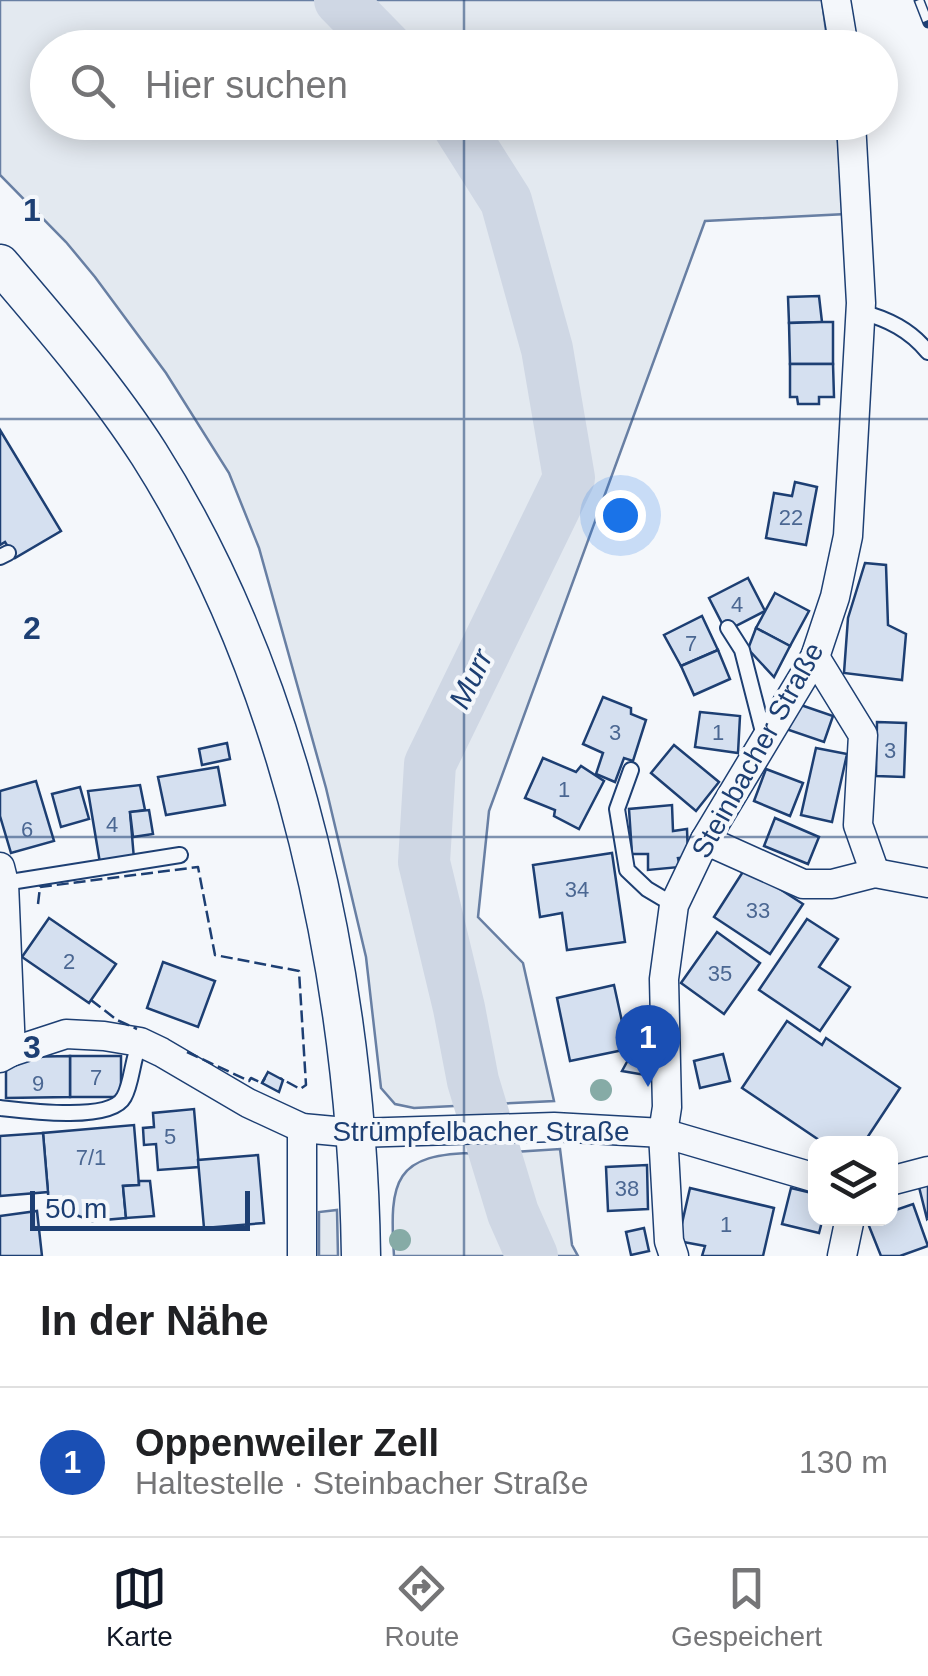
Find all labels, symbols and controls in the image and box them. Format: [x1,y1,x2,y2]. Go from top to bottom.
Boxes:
search box [30,30,898,140]
icon: search [65,58,120,113]
text: Hier suchen [145,64,348,106]
text: 1 [23,192,41,228]
your location [595,490,646,541]
house number: 22 [779,505,803,530]
house number: 4 [731,592,743,617]
text: 2 [23,610,41,646]
house number: 7 [685,631,697,656]
street label: Steinbacher Straße [685,637,829,863]
water label: Murr [442,643,499,714]
house number: 3 [609,720,621,745]
house number: 1 [712,720,724,745]
house number: 3 [884,738,896,763]
house number: 1 [558,777,570,802]
house number: 4 [106,812,118,837]
house number: 6 [21,817,33,842]
house number: 34 [565,877,589,902]
house number: 33 [746,898,770,923]
house number: 2 [63,949,75,974]
house number: 35 [708,961,732,986]
pin: 1 [616,1004,680,1087]
text: 3 [23,1029,41,1065]
house number: 7 [90,1065,102,1090]
house number: 9 [32,1071,44,1096]
street label: Strümpfelbacher Straße [332,1116,630,1147]
house number: 5 [164,1124,176,1149]
map controls [808,1136,898,1226]
button: layers [808,1136,898,1226]
house number: 7/1 [76,1145,106,1170]
house number: 38 [615,1176,639,1201]
scale bar [30,1186,250,1230]
text: 50 m [45,1193,107,1224]
house number: 1 [720,1212,732,1237]
text: In der Nähe [40,1297,269,1344]
text: Oppenweiler Zell [135,1422,439,1464]
text: 1 [64,1444,81,1480]
text: 130 m [799,1444,888,1480]
text: Haltestelle · Steinbacher Straße [135,1465,589,1501]
tab: Karte [106,1561,173,1653]
tab: Route [385,1561,459,1653]
tab: Gespeichert [671,1561,822,1653]

